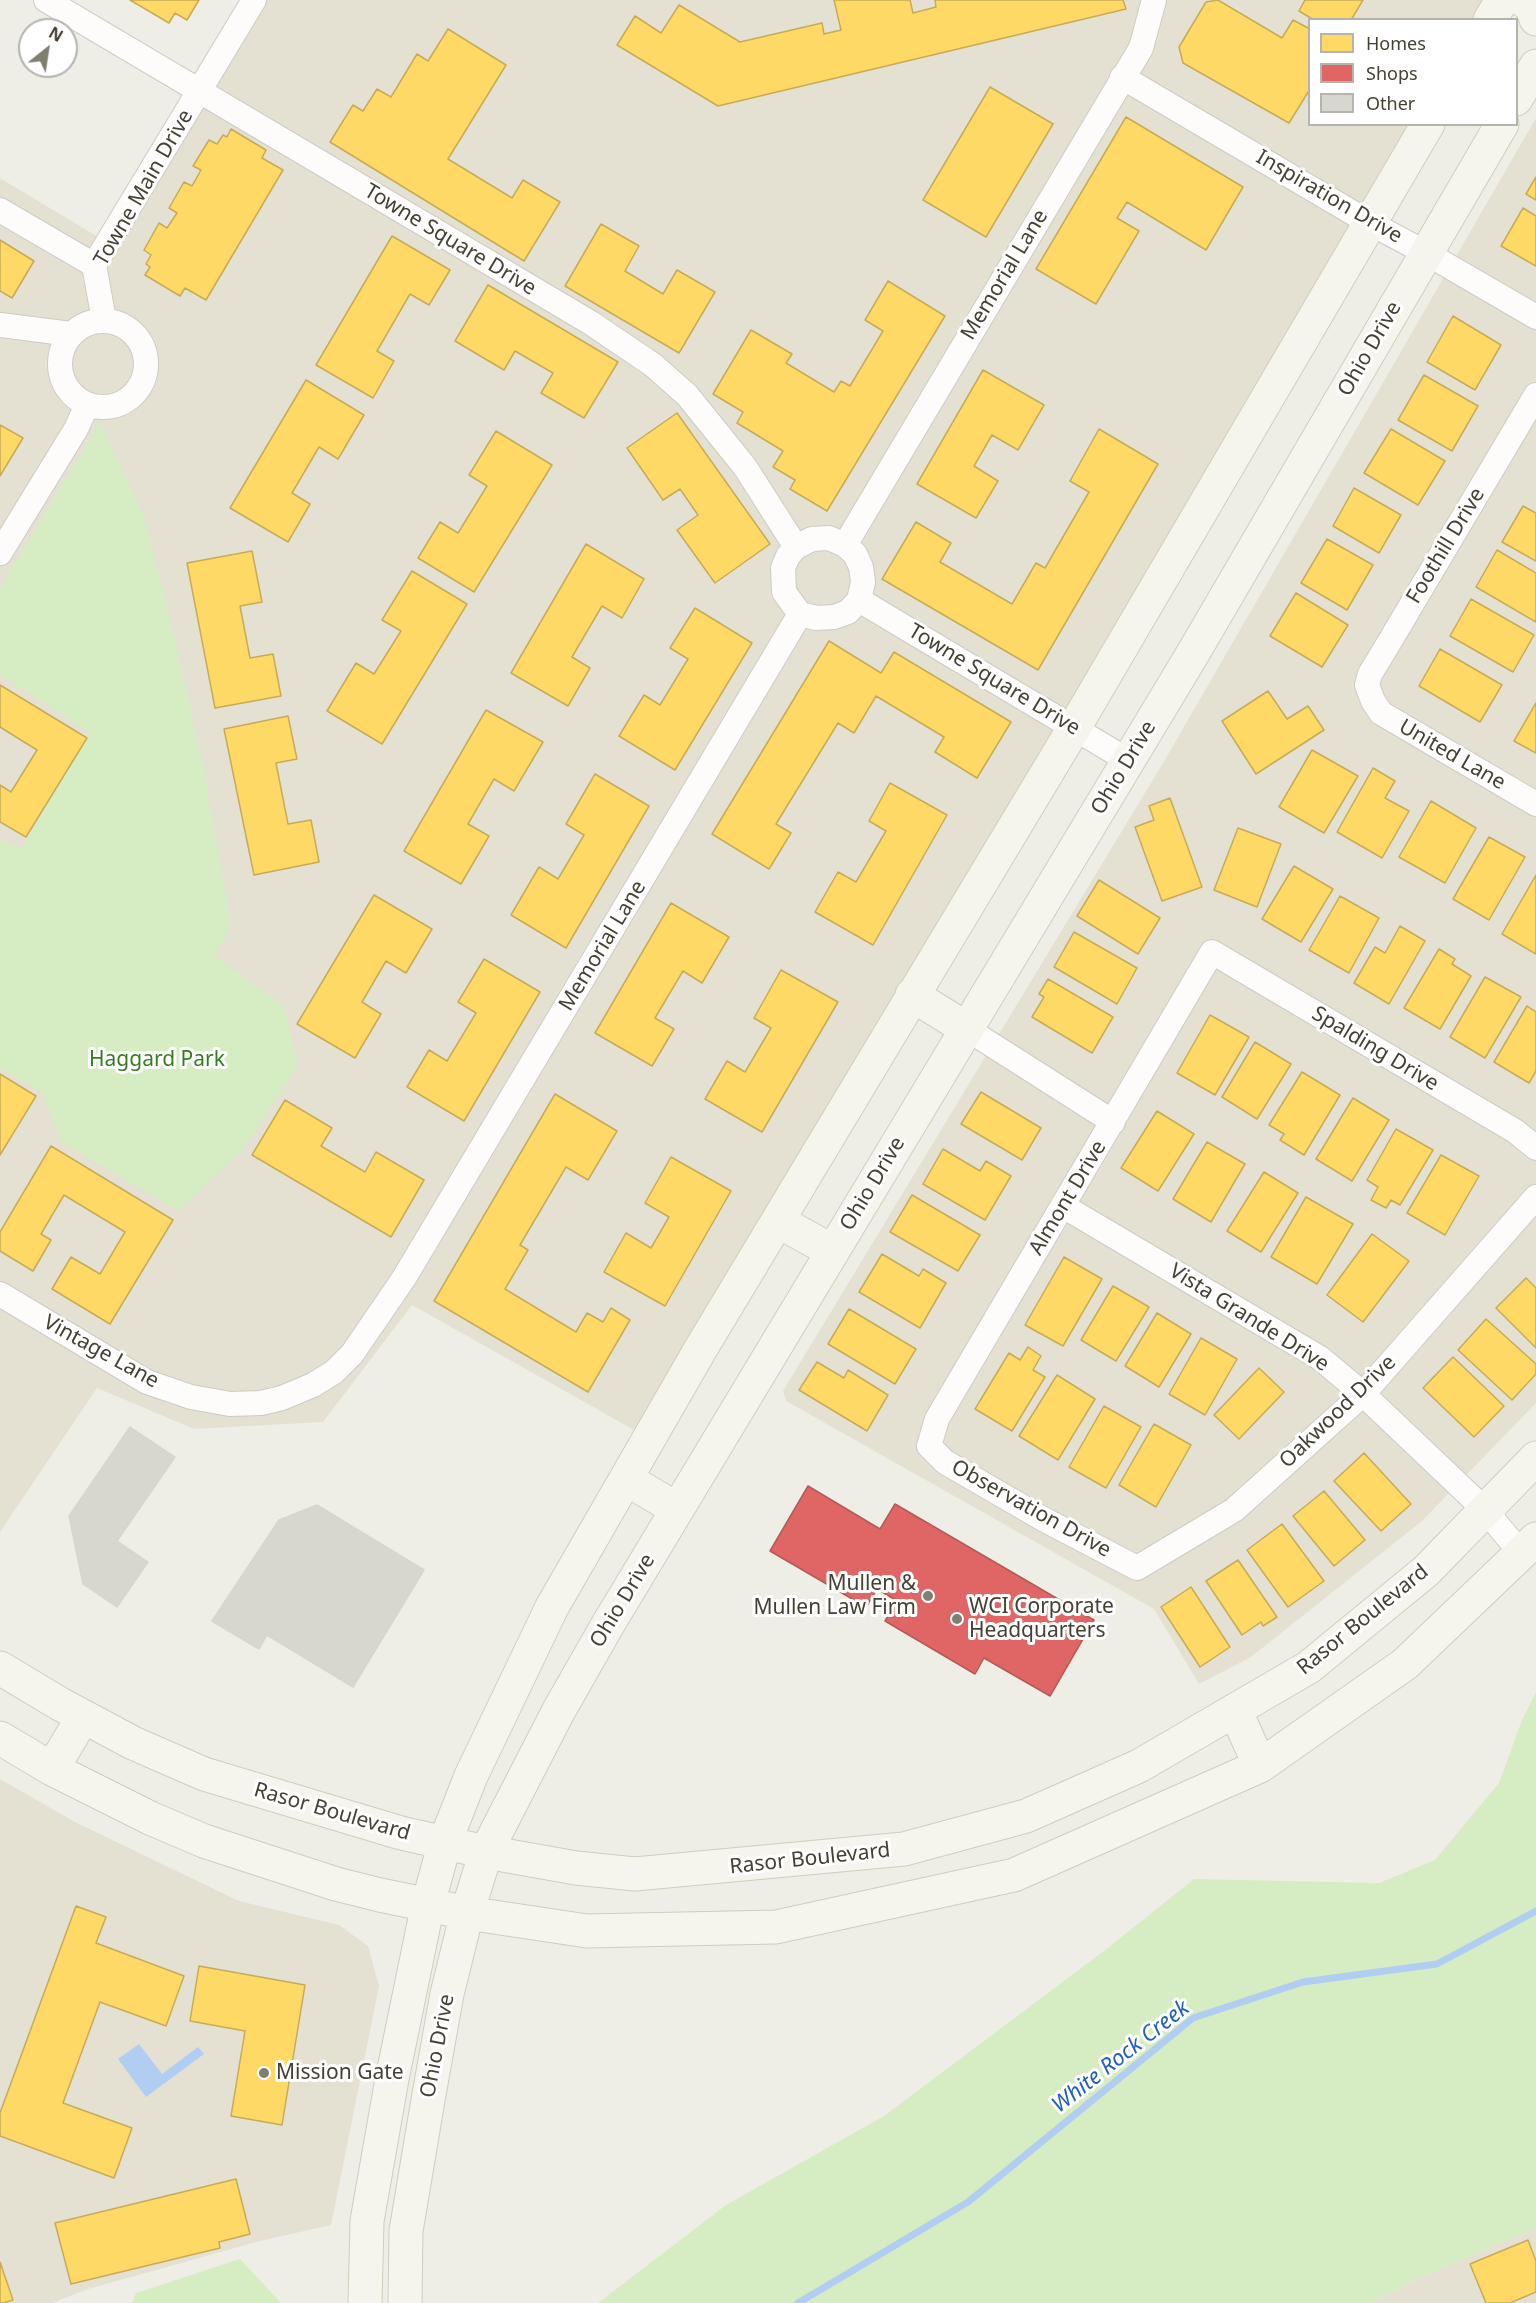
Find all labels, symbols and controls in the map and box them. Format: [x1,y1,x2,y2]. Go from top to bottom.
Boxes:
north arrow [18,18,78,78]
legend [1308,18,1518,126]
text: N [45,21,67,47]
text: Homes [1366,31,1426,55]
text: Shops [1366,61,1418,85]
text: Other [1366,91,1415,115]
street label: Towne Main Drive [89,106,199,270]
street label: Inspiration Drive [1251,145,1407,249]
street label: Towne Square Drive [360,179,540,301]
street label: Memorial Lane [956,205,1054,345]
street label: Ohio Drive [1333,297,1407,401]
street label: Foothill Drive [1402,484,1490,608]
street label: Towne Square Drive [904,619,1084,741]
street label: United Lane [1394,714,1510,796]
street label: Ohio Drive [1086,717,1162,819]
street label: Memorial Lane [554,876,652,1016]
street label: Spalding Drive [1307,1001,1443,1097]
park label: Haggard Park [89,1047,225,1073]
street label: Ohio Drive [835,1133,911,1235]
street label: Almont Drive [1024,1136,1112,1260]
street label: Vista Grande Drive [1165,1259,1333,1377]
street label: Vintage Lane [39,1310,163,1394]
street label: Oakwood Drive [1275,1350,1401,1474]
street label: Observation Drive [947,1455,1115,1563]
street label: Ohio Drive [585,1550,661,1652]
street label: Rasor Boulevard [1292,1559,1434,1681]
place label: Mullen & Mullen Law Firm [753,1571,916,1621]
marker: Mullen & Mullen Law Firm [921,1589,935,1603]
place label: WCI Corporate Headquarters [969,1594,1114,1644]
marker: WCI Corporate Headquarters [950,1612,964,1626]
street label: Rasor Boulevard [251,1778,413,1846]
street label: Rasor Boulevard [728,1838,892,1880]
street label: Ohio Drive [416,1992,460,2100]
water label: White Rock Creek [1047,1995,1195,2119]
place label: Mission Gate [276,2060,404,2086]
marker: Mission Gate [257,2066,271,2080]

